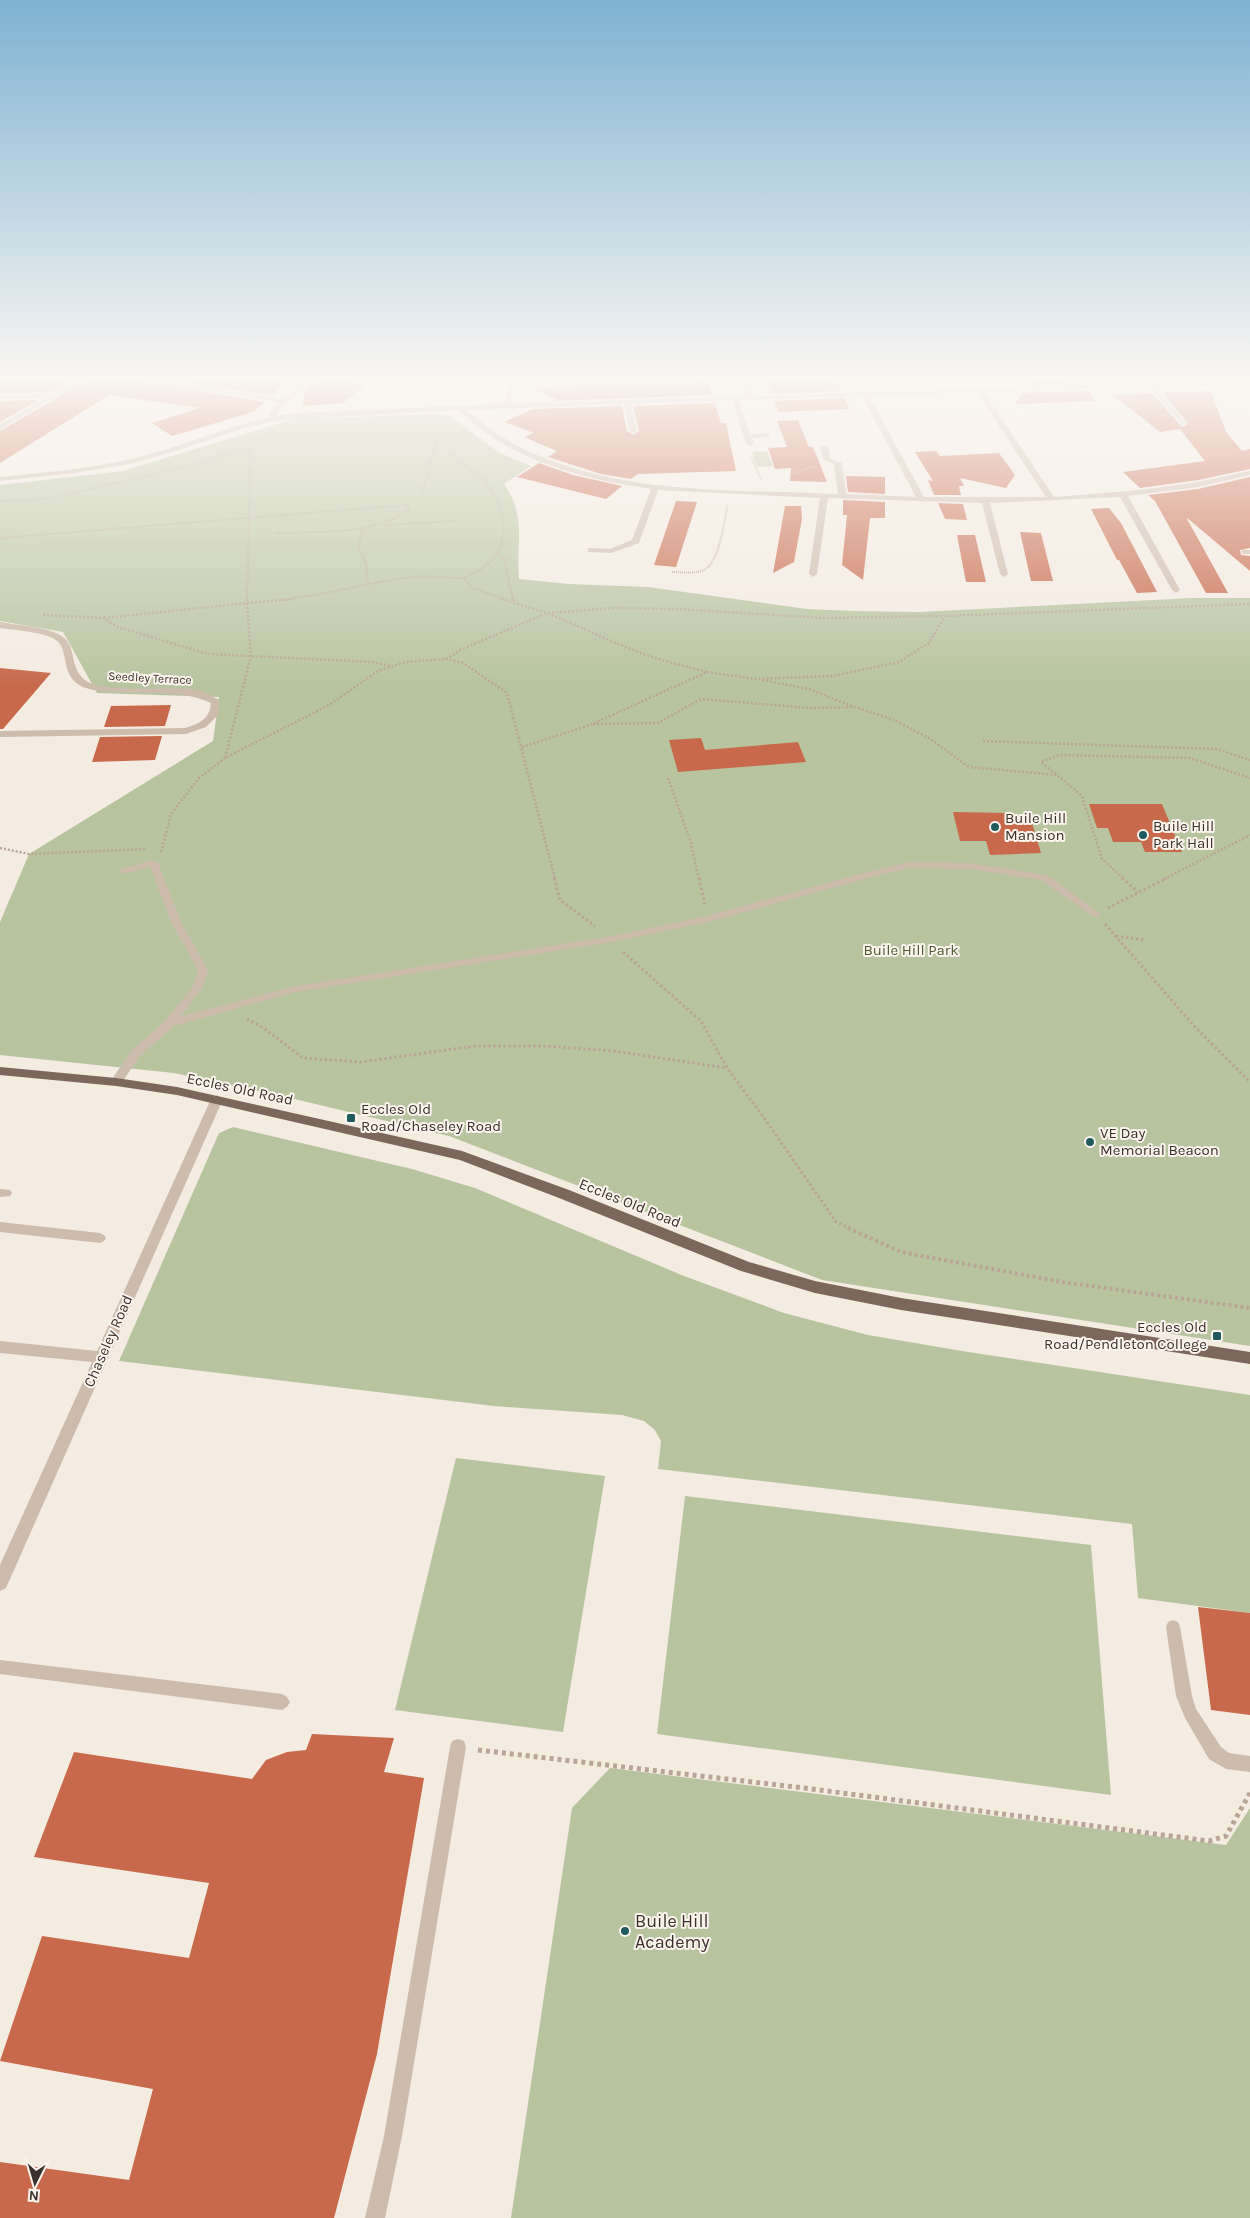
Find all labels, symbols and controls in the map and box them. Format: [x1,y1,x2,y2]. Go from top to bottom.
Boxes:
street label: Seedley Terrace [108,669,192,687]
place label: Buile Hill Mansion [1005,809,1066,844]
place label: Buile Hill Park Hall [1153,817,1214,852]
marker: Buile Hill Mansion [989,821,1001,833]
marker: Buile Hill Park Hall [1137,829,1149,841]
park label: Buile Hill Park [863,941,959,959]
street label: Eccles Old Road [185,1069,295,1109]
place label: Eccles Old Road/Chaseley Road [361,1100,501,1135]
marker: Eccles Old Road/Chaseley Road [345,1112,357,1124]
place label: VE Day Memorial Beacon [1100,1124,1219,1159]
marker: VE Day Memorial Beacon [1084,1136,1096,1148]
street label: Eccles Old Road [577,1174,683,1232]
street label: Chaseley Road [80,1292,136,1390]
place label: Eccles Old Road/Pendleton College [1044,1318,1207,1353]
marker: Eccles Old Road/Pendleton College [1211,1330,1223,1342]
place label: Buile Hill Academy [635,1910,710,1953]
marker: Buile Hill Academy [619,1925,631,1937]
north arrow [10,2158,60,2208]
text: N [28,2187,40,2204]

